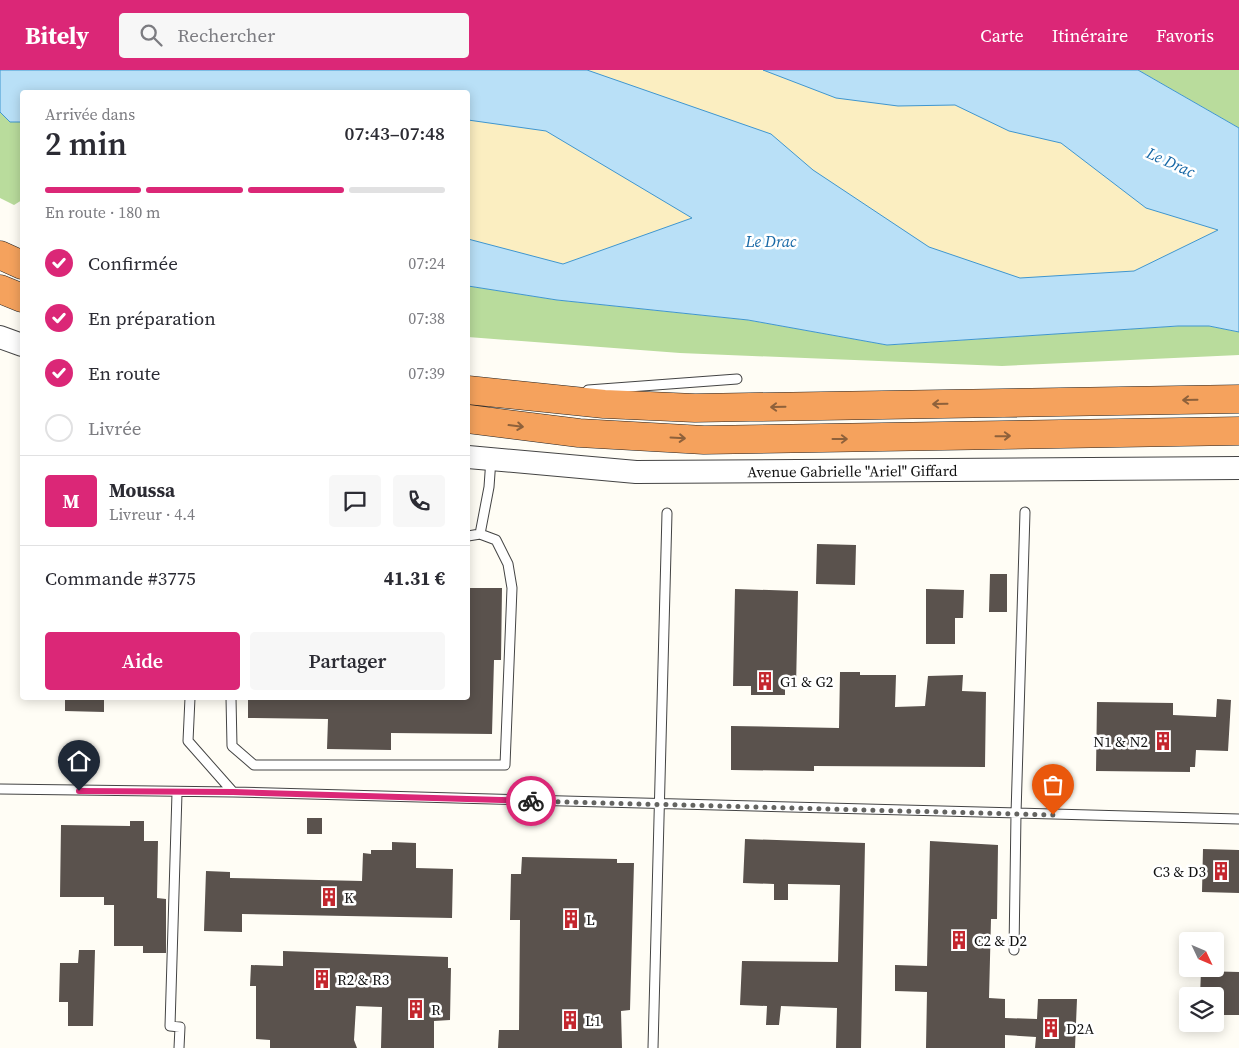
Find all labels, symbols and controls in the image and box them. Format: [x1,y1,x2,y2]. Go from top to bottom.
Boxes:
search box [119,13,469,58]
text: Bitely [25,19,89,52]
icon: search [137,21,165,49]
text: Rechercher [177,22,275,48]
text: Carte [980,23,1024,48]
text: Itinéraire [1052,23,1128,48]
text: Favoris [1156,23,1214,48]
text: Arrivée dans [45,103,135,125]
text: 07:43–07:48 [345,120,445,146]
text: 2 min [45,122,127,166]
water label: Le Drac [1142,141,1199,183]
text: En route · 180 m [45,201,160,223]
water label: Le Drac [744,230,797,252]
icon: check [45,249,73,277]
text: Confirmée [88,250,178,276]
text: 07:24 [408,252,445,274]
icon: check [45,304,73,332]
text: En préparation [88,305,216,331]
text: 07:38 [408,307,445,329]
icon: check [45,359,73,387]
text: En route [88,360,160,386]
text: 07:39 [408,362,445,384]
one-way arrow [1183,395,1199,405]
one-way arrow [933,399,949,409]
one-way arrow [770,402,786,412]
text: Livrée [88,415,142,441]
one-way arrow [508,421,524,431]
one-way arrow [994,431,1010,441]
one-way arrow [669,434,685,443]
one-way arrow [832,434,848,444]
street label: Avenue Gabrielle "Ariel" Giffard [747,459,958,482]
button: chat [329,475,381,527]
button: phone [393,475,445,527]
text: Moussa [109,477,175,503]
text: M [62,488,80,514]
text: Livreur · 4.4 [109,503,195,525]
text: Commande #3775 [45,565,196,591]
text: 41.31 € [384,565,445,591]
button: Aide [45,632,240,690]
button: Partager [250,632,445,690]
building icon: G1 & G2 [754,670,776,692]
place label: G1 & G2 [780,671,833,692]
building icon: N1 & N2 [1152,730,1174,752]
place label: N1 & N2 [1093,731,1148,752]
pin [58,740,100,791]
icon: home [65,747,93,775]
pin [1032,764,1074,815]
icon: bag [1039,771,1067,799]
courier [506,776,556,826]
icon: bike [517,787,545,815]
building icon: C3 & D3 [1210,860,1232,882]
place label: C3 & D3 [1153,861,1206,882]
building icon: K [318,886,340,908]
place label: K [344,887,354,908]
building icon: L [560,908,582,930]
place label: L [586,909,595,930]
building icon: C2 & D2 [948,929,970,951]
place label: C2 & D2 [974,930,1027,951]
north arrow [1179,932,1224,978]
map controls [1179,932,1224,1032]
building icon: R2 & R3 [311,968,333,990]
place label: R2 & R3 [337,969,389,990]
button: layers [1179,987,1224,1032]
building icon: R [405,998,427,1020]
place label: R [431,999,441,1020]
building icon: L1 [559,1009,581,1031]
place label: L1 [585,1010,601,1031]
building icon: D2A [1040,1017,1062,1039]
place label: D2A [1066,1018,1094,1039]

